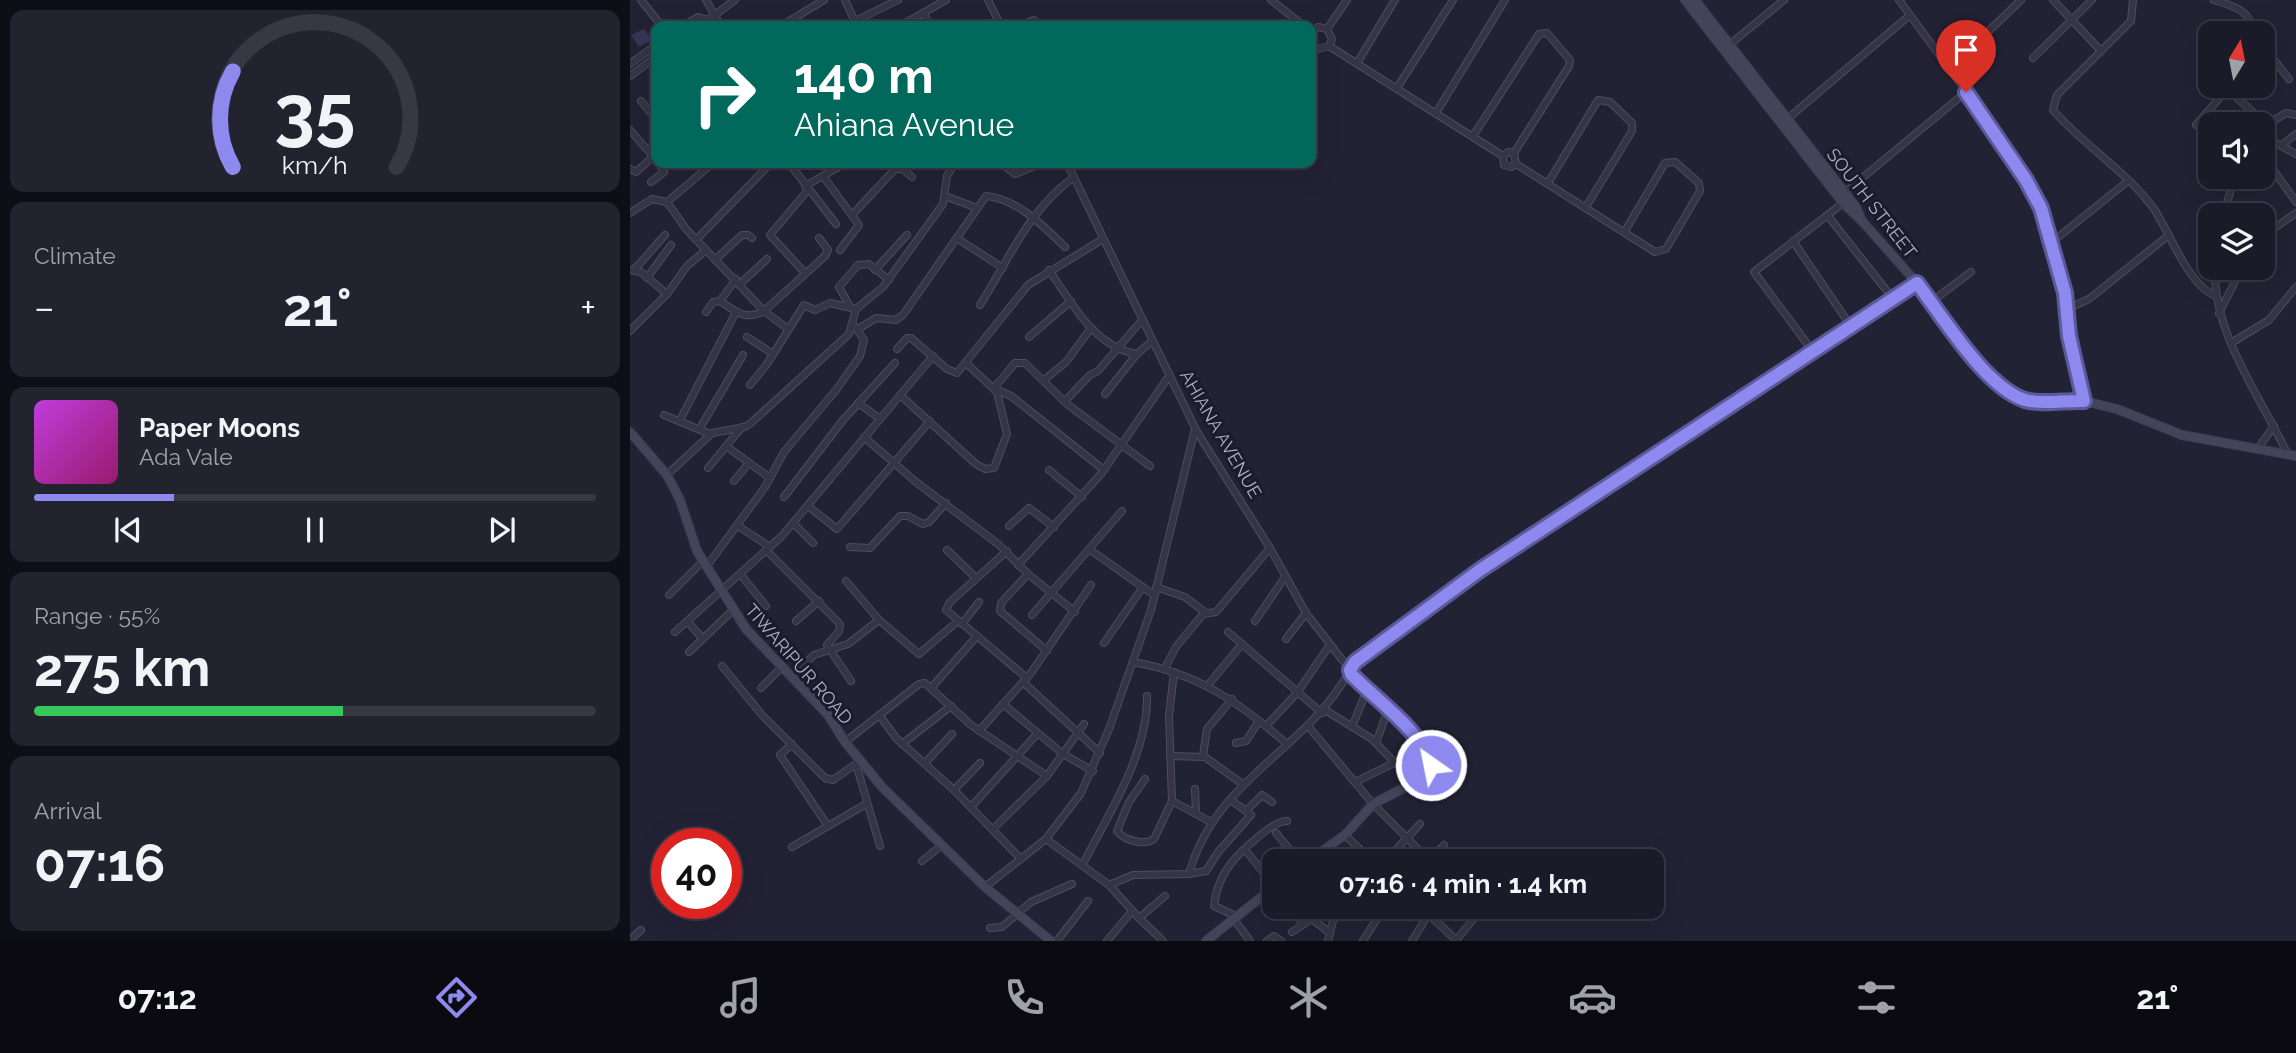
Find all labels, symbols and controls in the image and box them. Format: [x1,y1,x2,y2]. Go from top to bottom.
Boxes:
pin [1936,20,1996,92]
north arrow [2198,21,2275,98]
map controls [2198,21,2275,280]
icon: arrive [1947,31,1985,69]
text: 140 m [794,47,934,104]
icon: right [679,49,770,140]
text: 35 [275,69,355,154]
text: Ahiana Avenue [794,106,1014,143]
button: sound [2198,112,2275,189]
street label: SOUTH STREET [1823,144,1921,262]
text: km/h [282,150,348,180]
button: layers [2198,203,2275,280]
text: Climate [34,242,116,269]
text: 21° [283,277,352,338]
text: − [34,285,54,330]
text: + [580,285,596,330]
street label: AHIANA AVENUE [1176,366,1266,502]
text: Paper Moons [139,413,300,443]
text: Ada Vale [139,443,233,470]
icon: previous [109,511,147,549]
icon: pause [296,511,334,549]
icon: next [483,511,521,549]
street label: TIWARIPUR ROAD [741,600,857,729]
text: Range · 55% [34,602,160,629]
text: 275 km [34,637,211,698]
position arrow [1394,728,1468,802]
text: Arrival [34,797,101,824]
speed limit sign: 40 [651,828,742,919]
text: 07:16 [34,832,165,893]
text: 07:16 · 4 min · 1.4 km [1339,869,1587,899]
icon: directions [432,973,481,1022]
icon: music [716,973,765,1022]
icon: phone [1000,973,1049,1022]
icon: climate [1284,973,1333,1022]
icon: car [1568,973,1617,1022]
icon: filters [1852,973,1901,1022]
text: 07:12 [118,979,197,1016]
text: 21° [2136,979,2178,1016]

